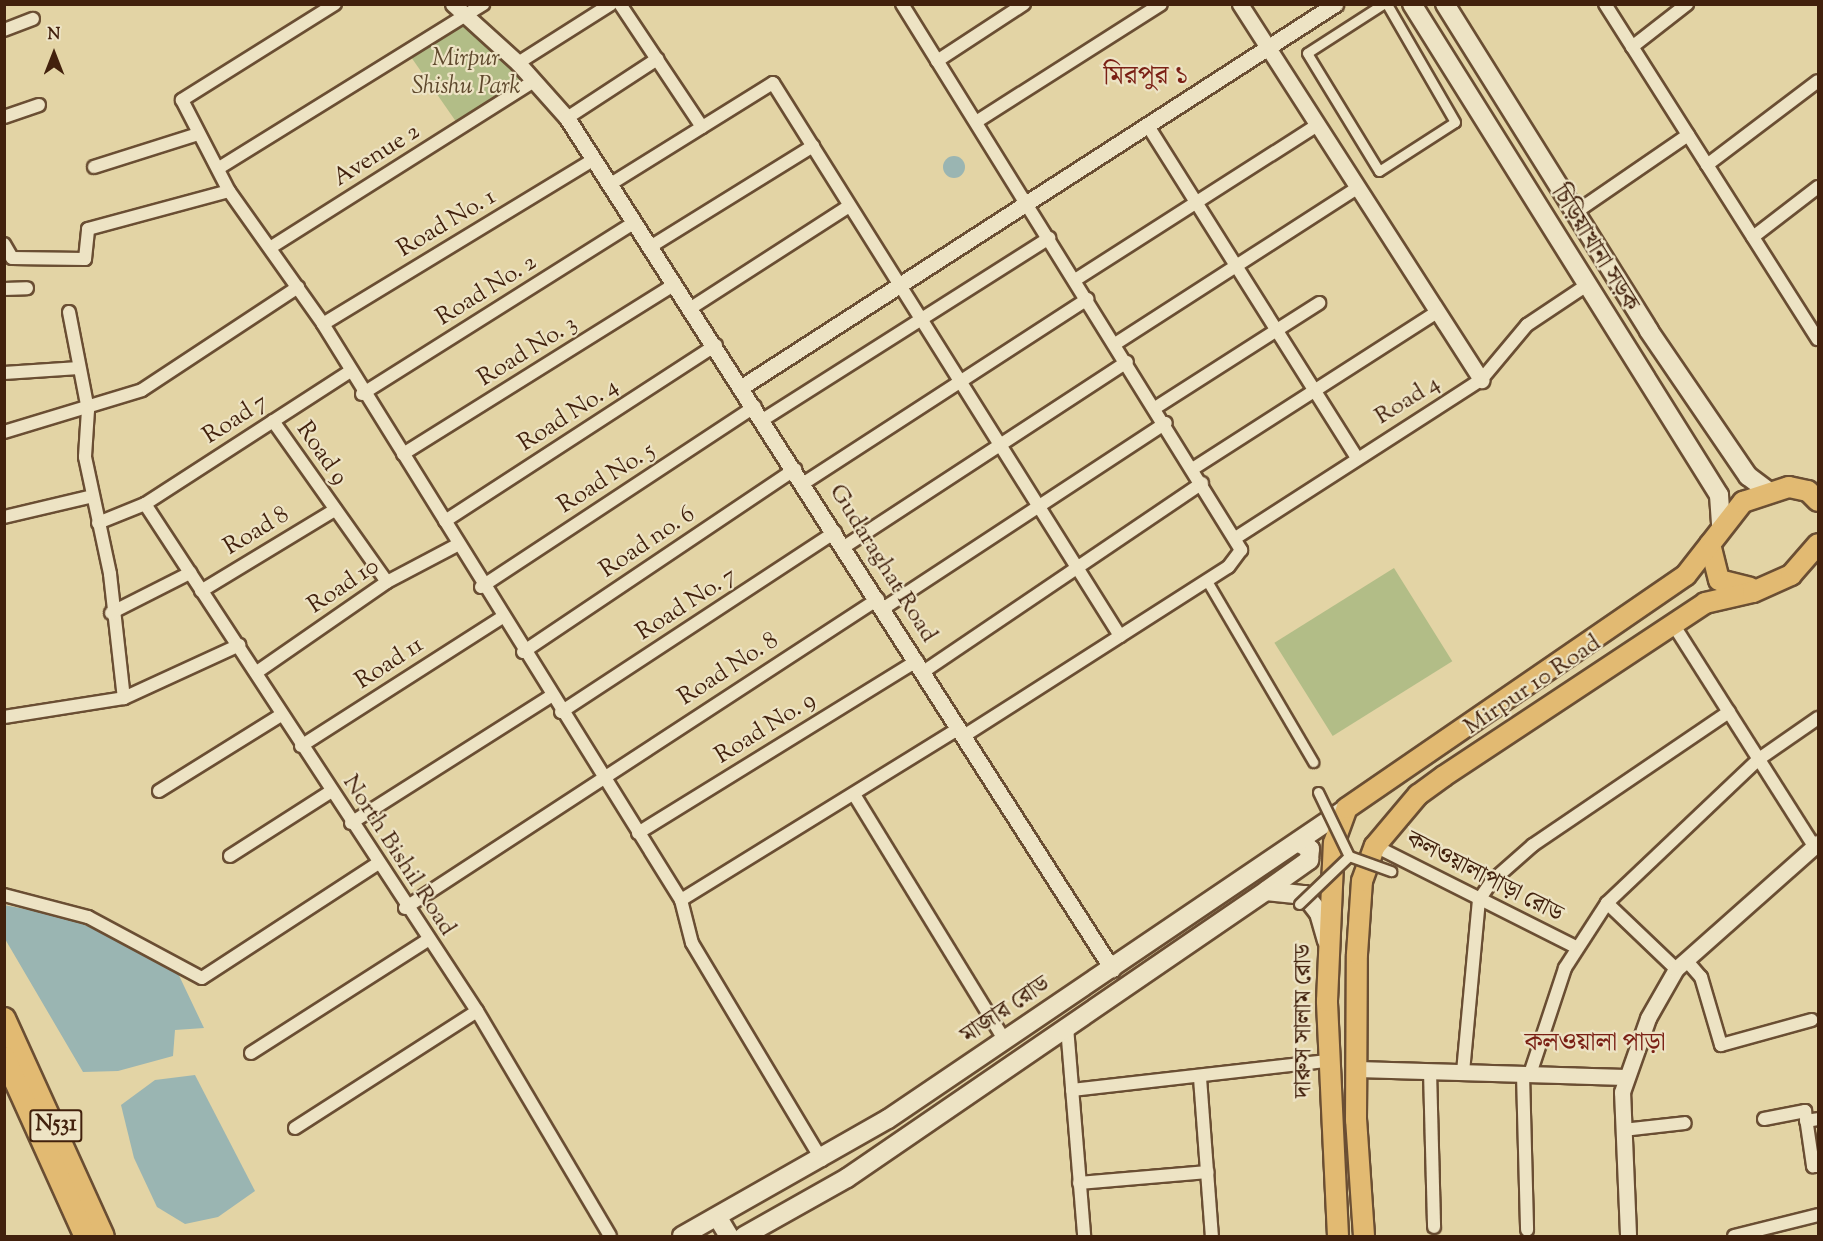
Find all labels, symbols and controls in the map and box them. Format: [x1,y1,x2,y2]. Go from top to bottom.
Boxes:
north arrow [24,24,84,84]
text: N [48,24,60,47]
park label: Mirpur Shishu Park [412,46,520,102]
district label: মিরপুর ১ [1103,62,1189,94]
street label: Avenue 2 [328,118,426,194]
street label: চিড়িয়াখানা সড়ক [1544,181,1644,317]
street label: Road No. 1 [393,183,501,265]
street label: Road No. 2 [432,249,542,333]
street label: Road No. 3 [473,310,583,394]
street label: Road 4 [1370,370,1446,432]
street label: Road No. 4 [514,373,624,459]
street label: Road 7 [198,389,274,451]
street label: Road 9 [289,417,353,491]
street label: Road No. 5 [553,437,661,521]
street label: Gudaraghat Road [822,479,942,649]
street label: Road 8 [219,501,295,563]
street label: Road no. 6 [595,501,701,585]
street label: Road 10 [303,553,385,621]
street label: Road No. 7 [632,562,742,648]
street label: Road No. 8 [674,627,784,713]
street label: Mirpur 10 Road [1459,630,1607,742]
street label: Road 11 [351,631,429,697]
street label: Road No. 9 [710,687,822,771]
street label: North Bishil Road [335,770,461,942]
street label: কলওয়ালাপাড়া রোড [1401,826,1567,930]
street label: দারুস সালাম রোড [1291,944,1319,1098]
street label: মাজার রোড [956,971,1056,1051]
district label: কলওয়ালা পাড়া [1524,1028,1666,1060]
road number: N531 [29,1107,83,1145]

